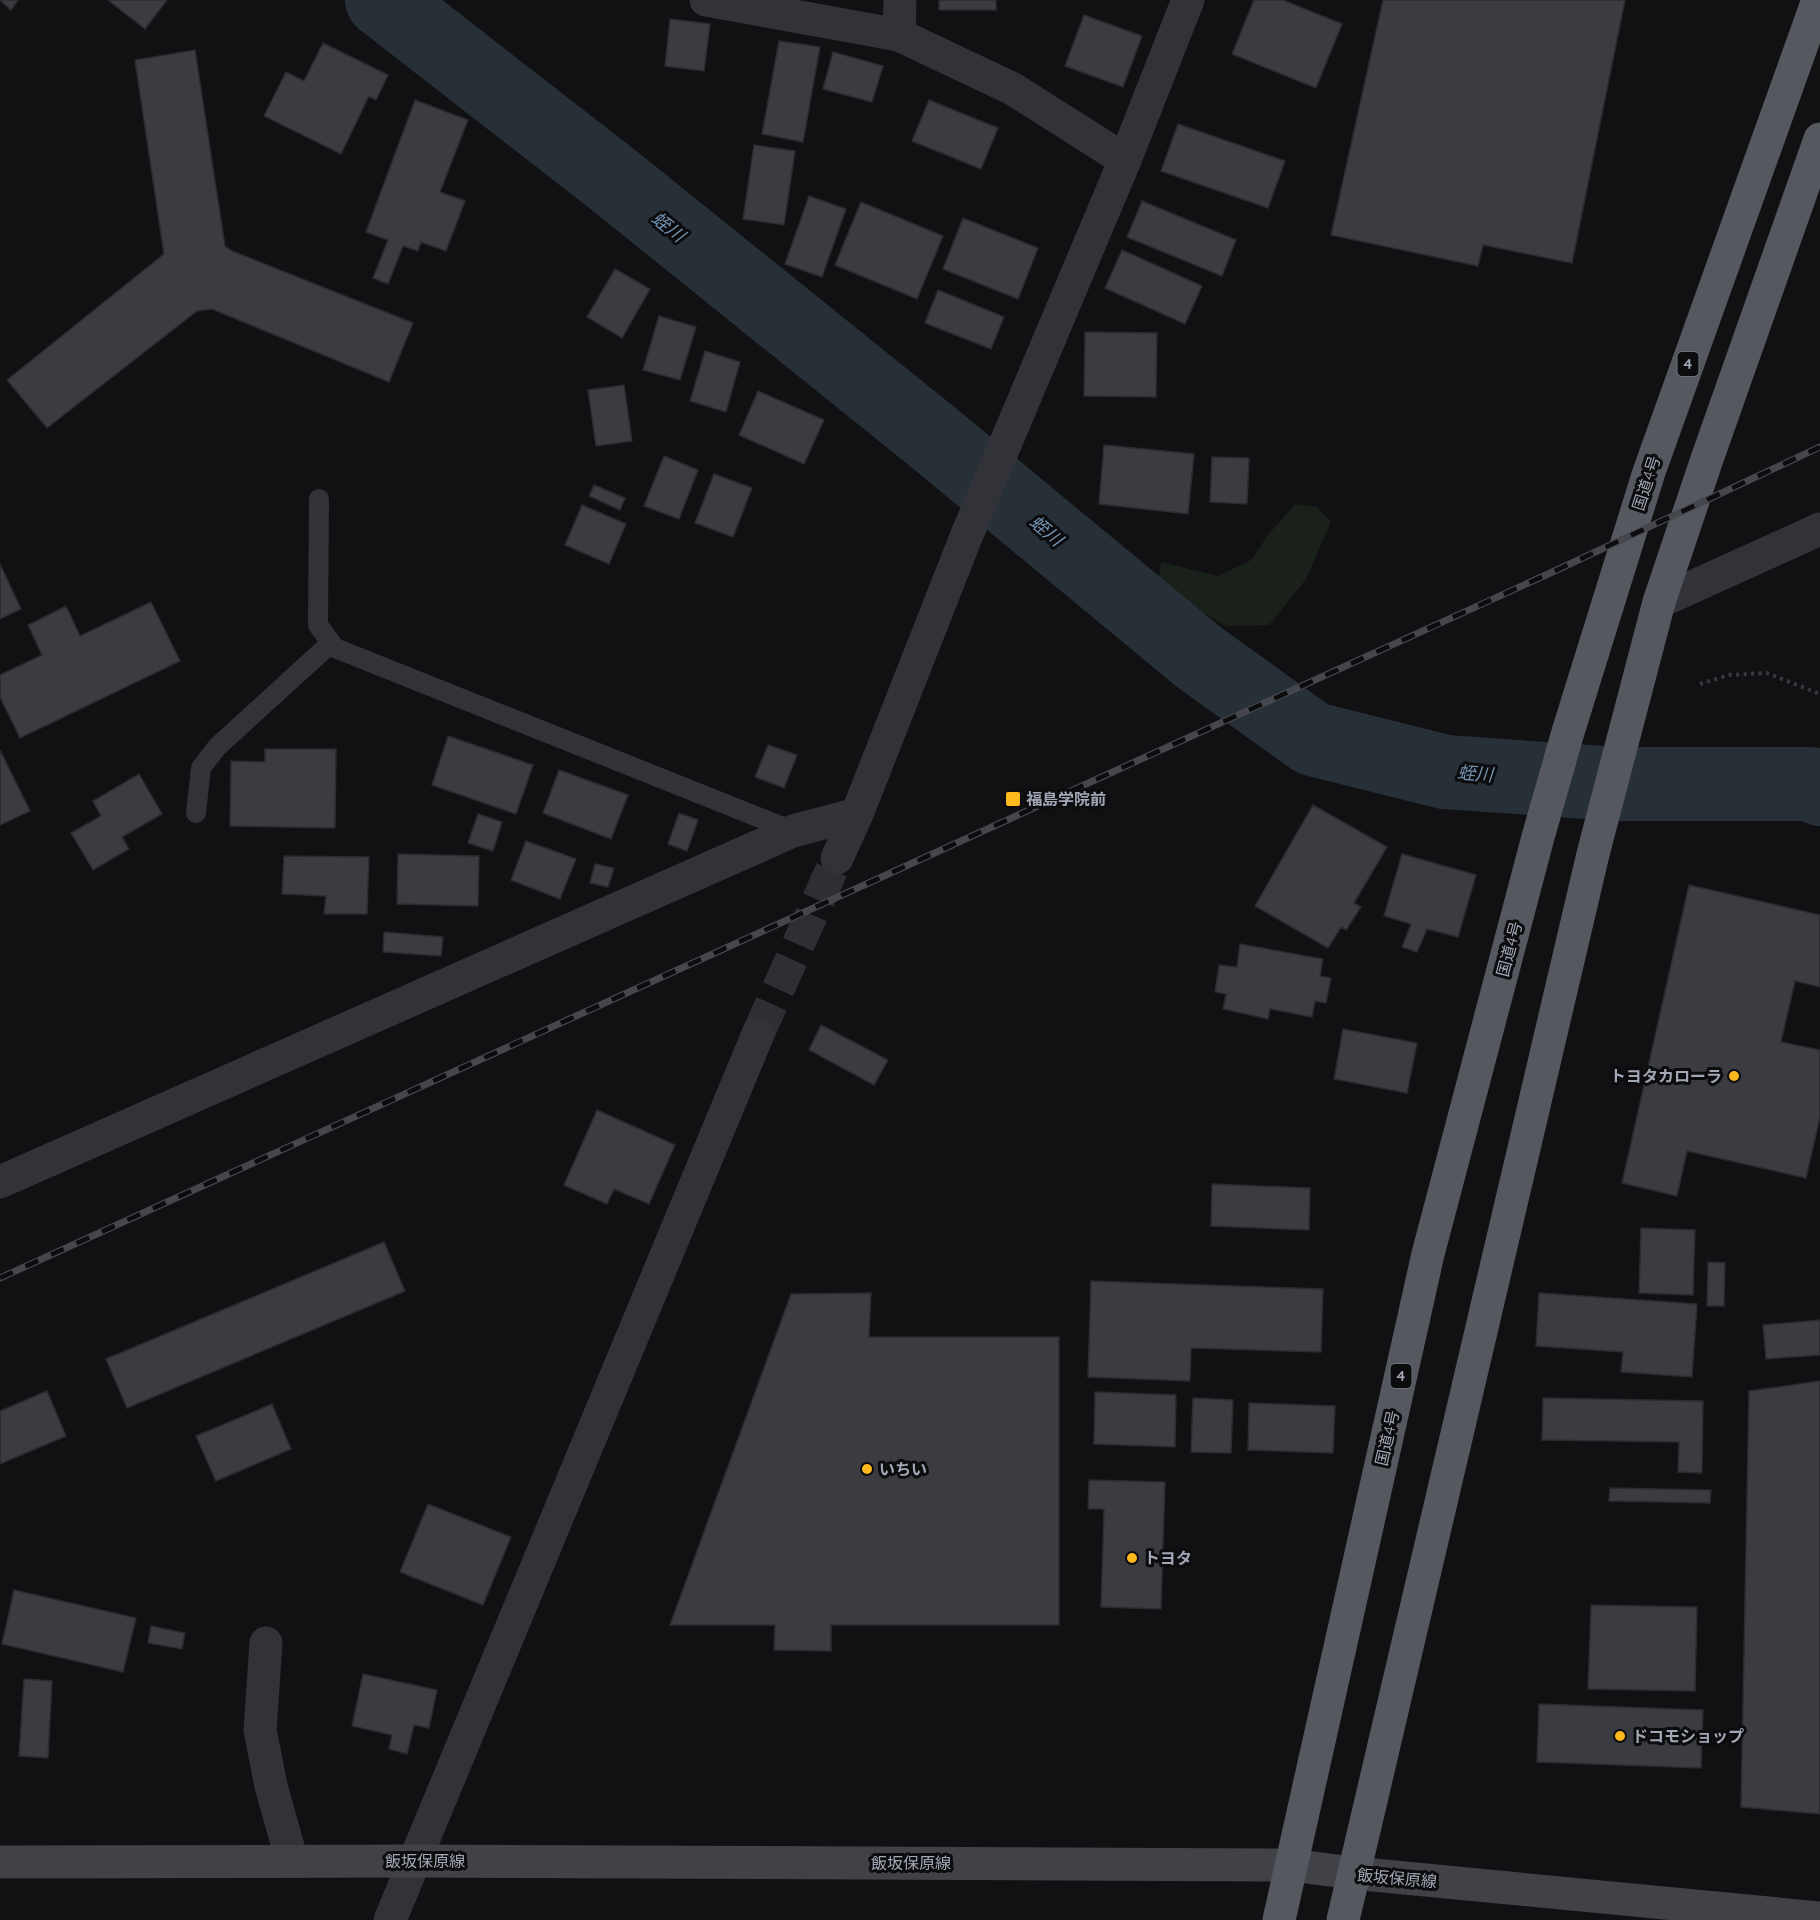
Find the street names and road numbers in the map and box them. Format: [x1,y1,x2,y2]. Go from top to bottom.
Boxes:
road number: 4 [1678,352,1698,376]
street label: 国道4号 [1628,453,1664,513]
street label: 国道4号 [1492,919,1526,979]
road number: 4 [1390,1364,1412,1388]
street label: 国道4号 [1371,1408,1403,1468]
street label: 飯坂保原線 [385,1851,465,1871]
street label: 飯坂保原線 [871,1853,951,1873]
street label: 飯坂保原線 [1356,1865,1438,1891]

